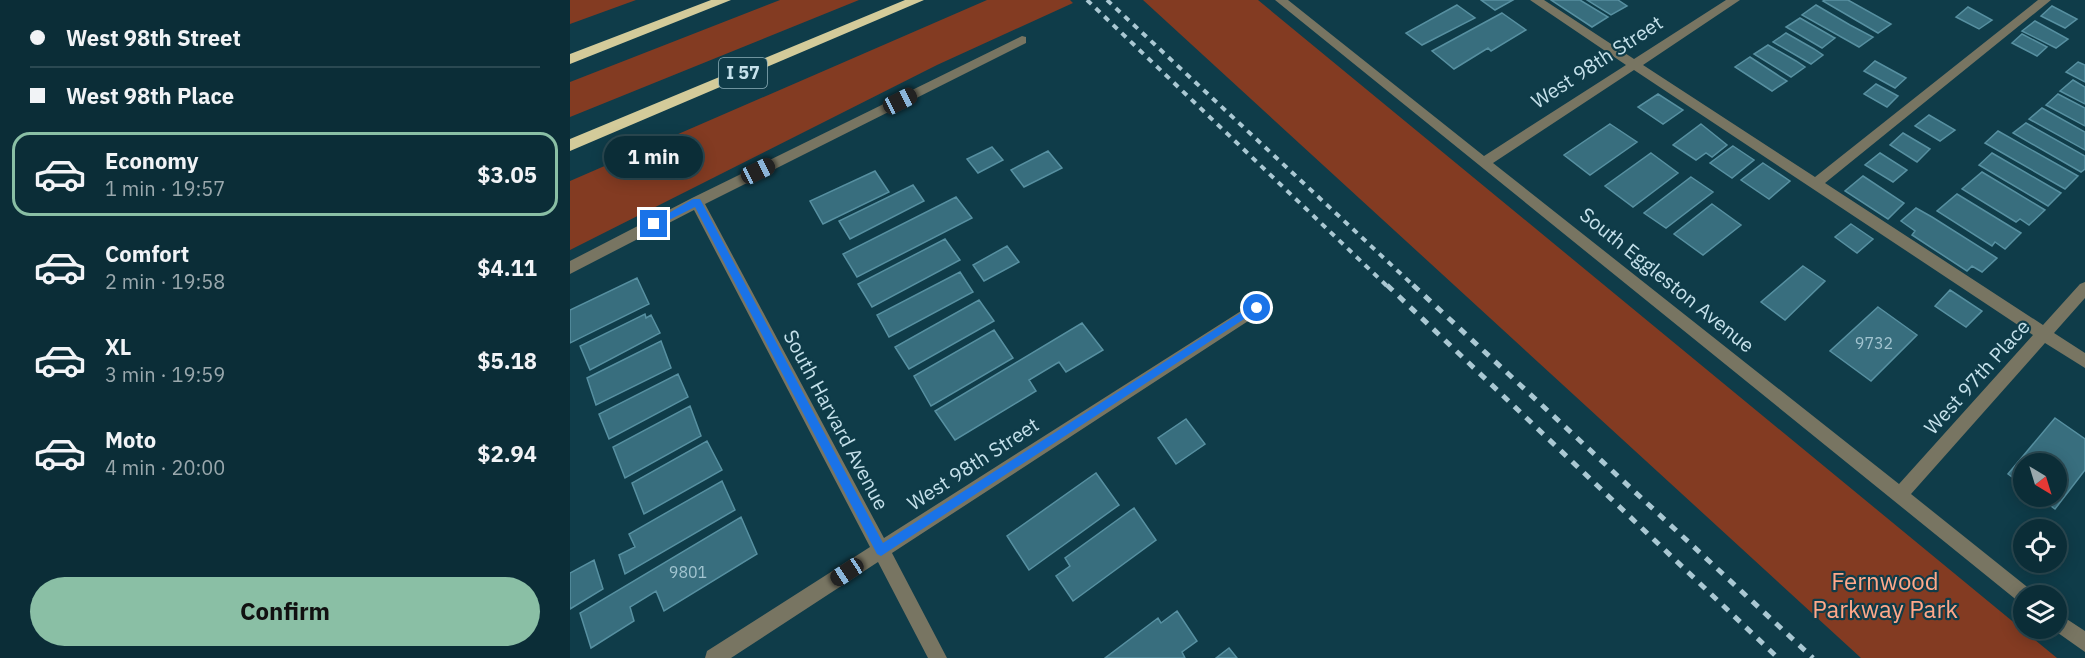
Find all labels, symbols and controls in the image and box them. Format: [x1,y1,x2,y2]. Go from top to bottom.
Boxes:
street label: West 98th Street [1526,9,1668,114]
text: West 98th Street [66,23,241,52]
road number: I 57 [719,58,767,88]
text: West 98th Place [66,81,234,110]
car [880,85,920,117]
callout: 1 min [604,137,704,179]
text: 1 min [627,143,680,170]
text: Economy [105,146,199,175]
icon: car [33,147,87,201]
car [738,155,778,187]
text: $3.05 [477,160,537,189]
text: 1 min · 19:57 [105,175,225,202]
street label: South Eggleston Avenue [1574,201,1760,358]
route end [640,210,667,237]
text: Comfort [105,239,189,268]
icon: car [33,240,87,294]
text: $4.11 [477,253,537,282]
text: 2 min · 19:58 [105,268,225,295]
route start [1243,294,1270,321]
street label: West 97th Place [1918,313,2036,440]
street label: South Harvard Avenue [778,325,895,515]
text: XL [105,332,131,361]
icon: car [33,333,87,387]
house number: 9732 [1855,333,1893,353]
text: $5.18 [477,346,537,375]
text: 3 min · 19:59 [105,361,225,388]
street label: West 98th Street [902,411,1044,516]
text: Moto [105,425,156,454]
icon: car [33,426,87,480]
text: $2.94 [477,439,537,468]
north arrow [2013,453,2067,507]
map controls [2013,453,2067,639]
text: 4 min · 20:00 [105,454,225,481]
button: locate [2013,519,2067,573]
car [827,555,867,589]
house number: 9801 [669,562,707,582]
park label: Fernwood Parkway Park [1812,565,1958,625]
button: Confirm [30,577,540,646]
button: layers [2013,585,2067,639]

